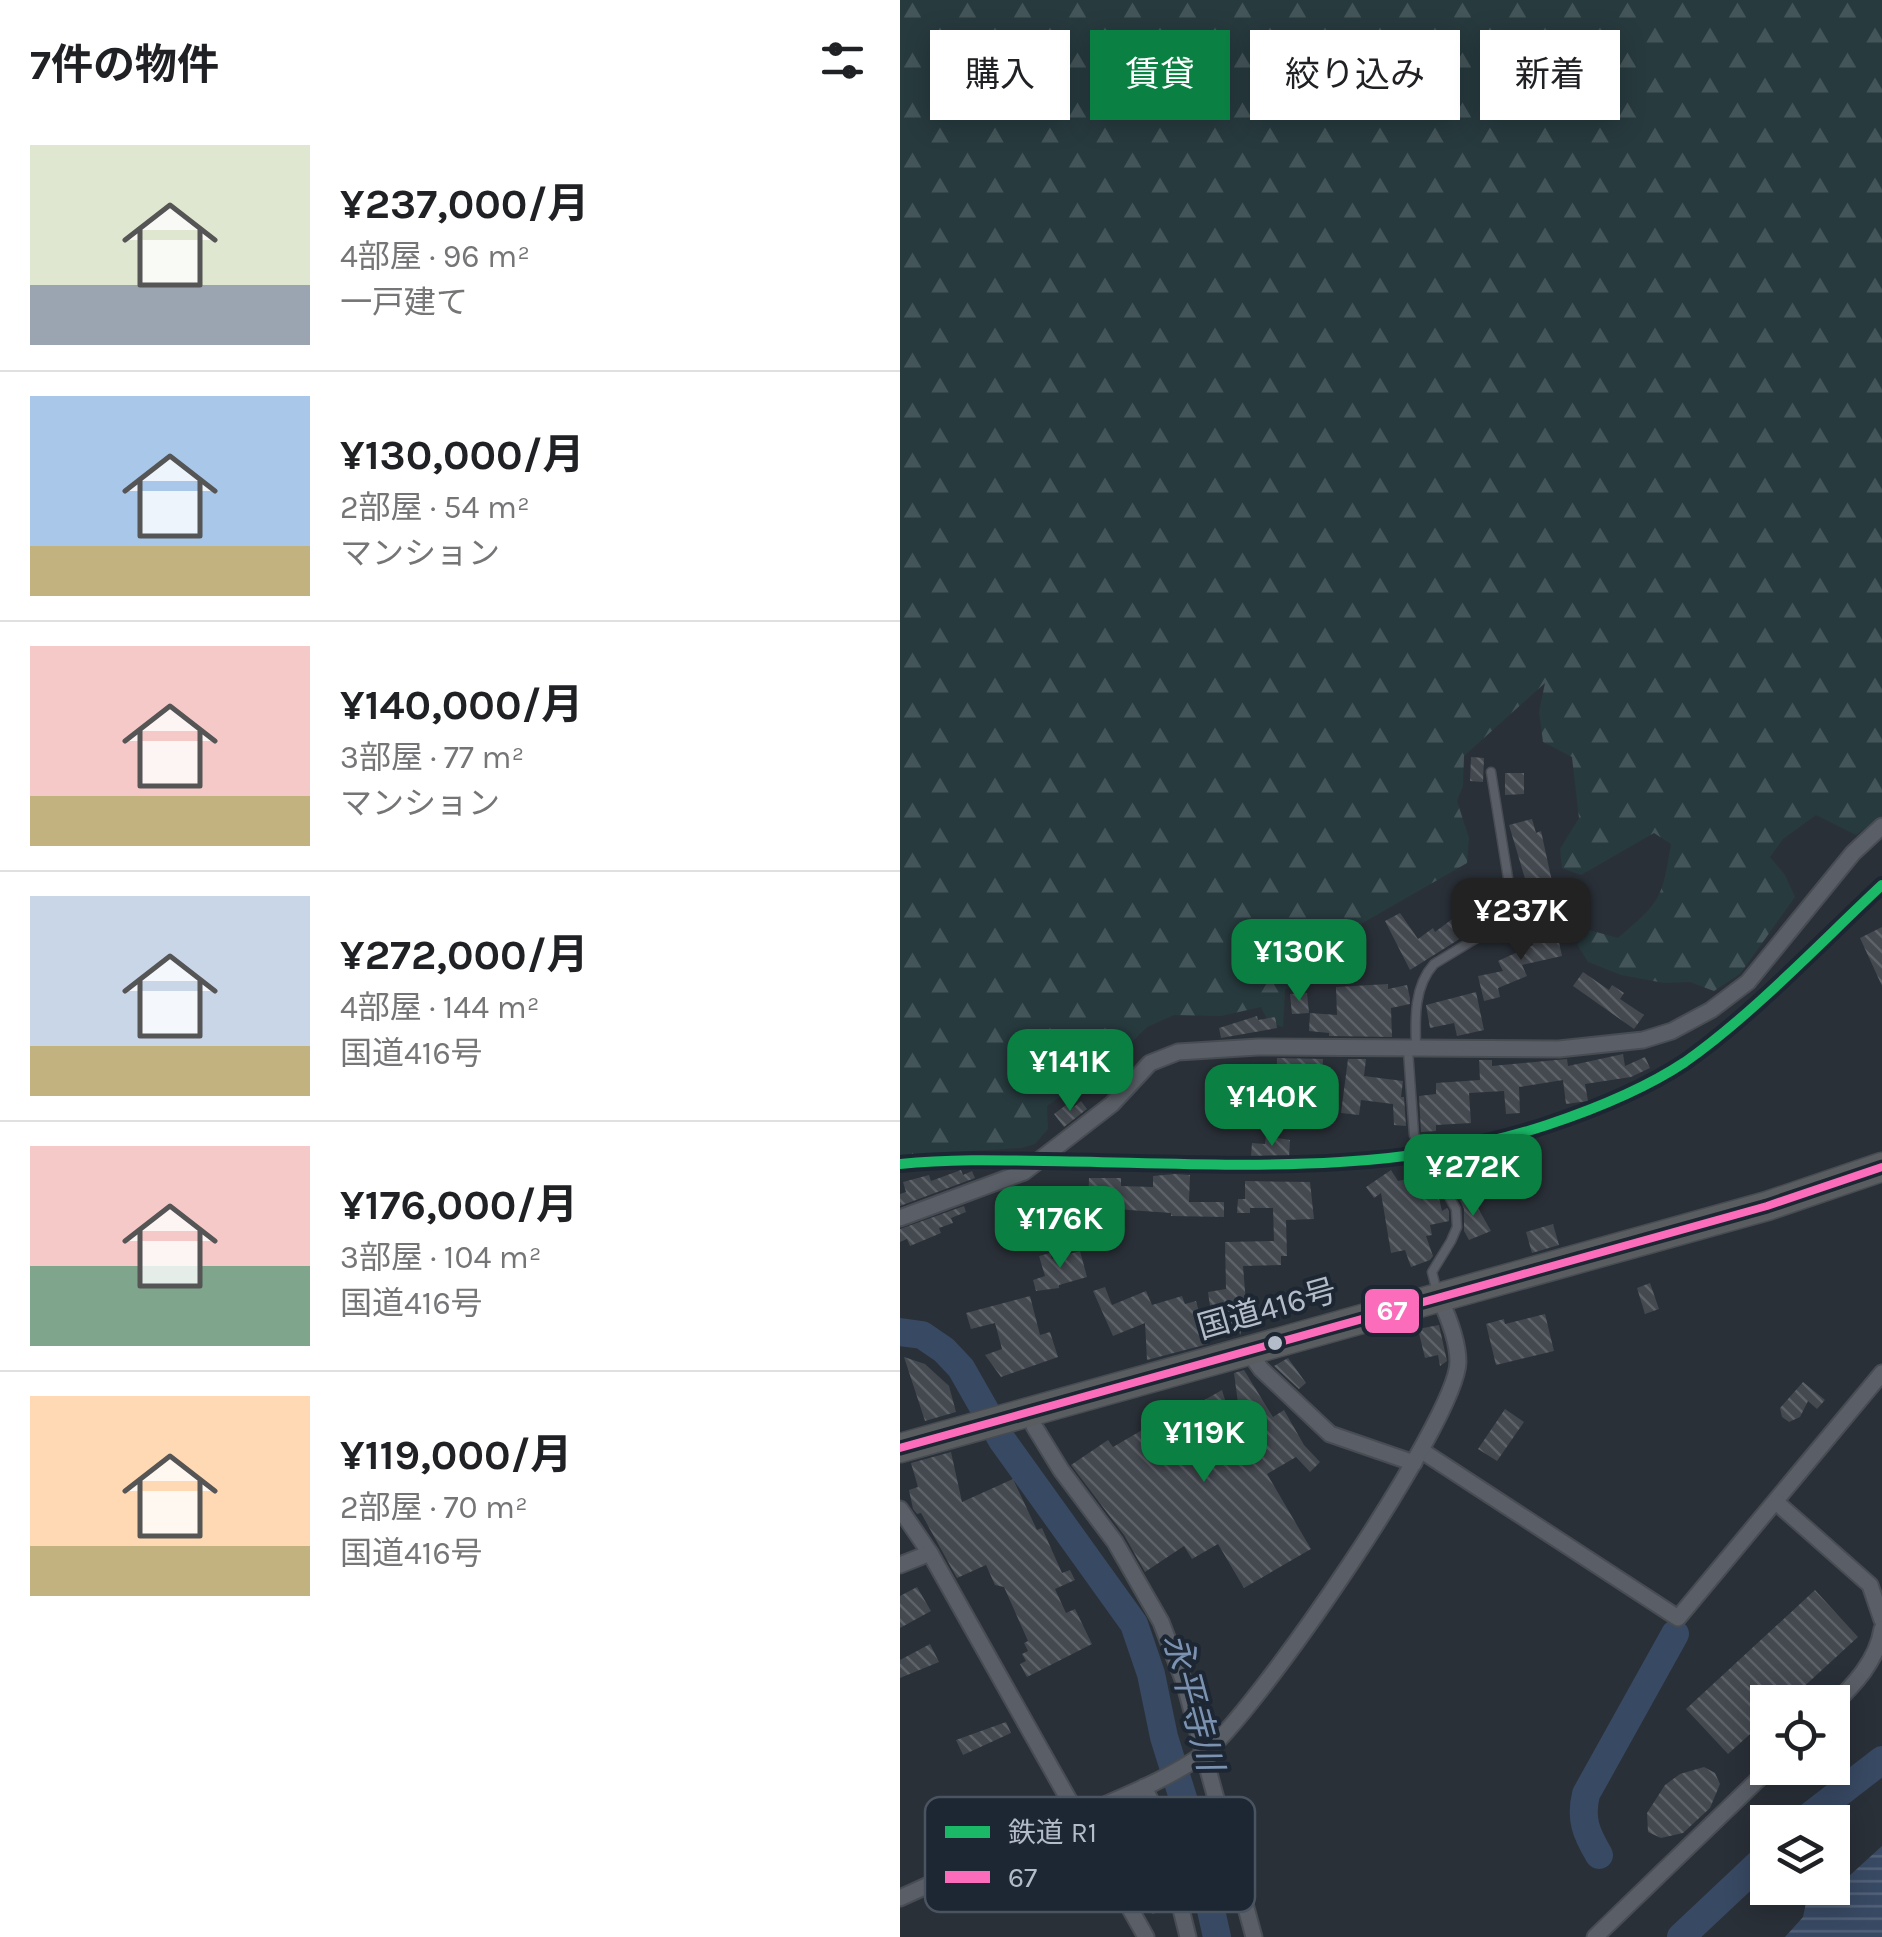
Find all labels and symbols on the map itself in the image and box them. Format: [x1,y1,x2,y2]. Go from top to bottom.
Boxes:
pin: ¥237K [1451,878,1591,963]
pin: ¥130K [1229,919,1369,1004]
pin: ¥141K [1000,1029,1140,1114]
pin: ¥140K [1202,1064,1342,1149]
pin: ¥272K [1403,1134,1543,1219]
pin: ¥176K [990,1186,1130,1271]
street label: 国道416号 [1193,1272,1341,1346]
line badge: 67 [1363,1287,1421,1335]
text: 67 [1377,1294,1408,1327]
unlabelled marker [1265,1333,1285,1353]
pin: ¥119K [1134,1400,1274,1485]
water label: 永平寺川 [1155,1629,1232,1779]
legend [925,1797,1255,1912]
text: 鉄道 R1 [1008,1816,1097,1849]
text: 67 [1008,1861,1037,1894]

